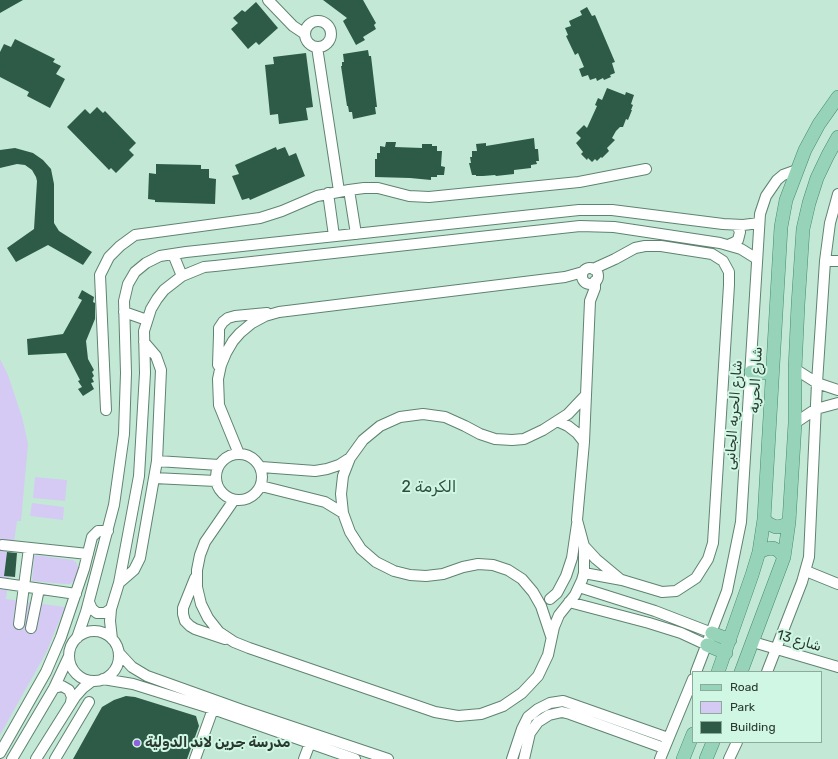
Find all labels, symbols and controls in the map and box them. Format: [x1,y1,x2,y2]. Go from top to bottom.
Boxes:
street label: شارع الحريه [746,346,766,414]
street label: شارع الحريه الجانبى [722,359,746,471]
district label: الكرمة 2 [402,477,456,497]
street label: شارع 13 [775,627,823,655]
legend [692,671,822,743]
text: Road [730,680,758,694]
text: Park [730,700,755,714]
text: Building [730,720,776,734]
place label: مدرسة جرين لاند الدولية [145,735,290,751]
marker: مدرسة جرين لاند الدولية [132,738,142,748]

